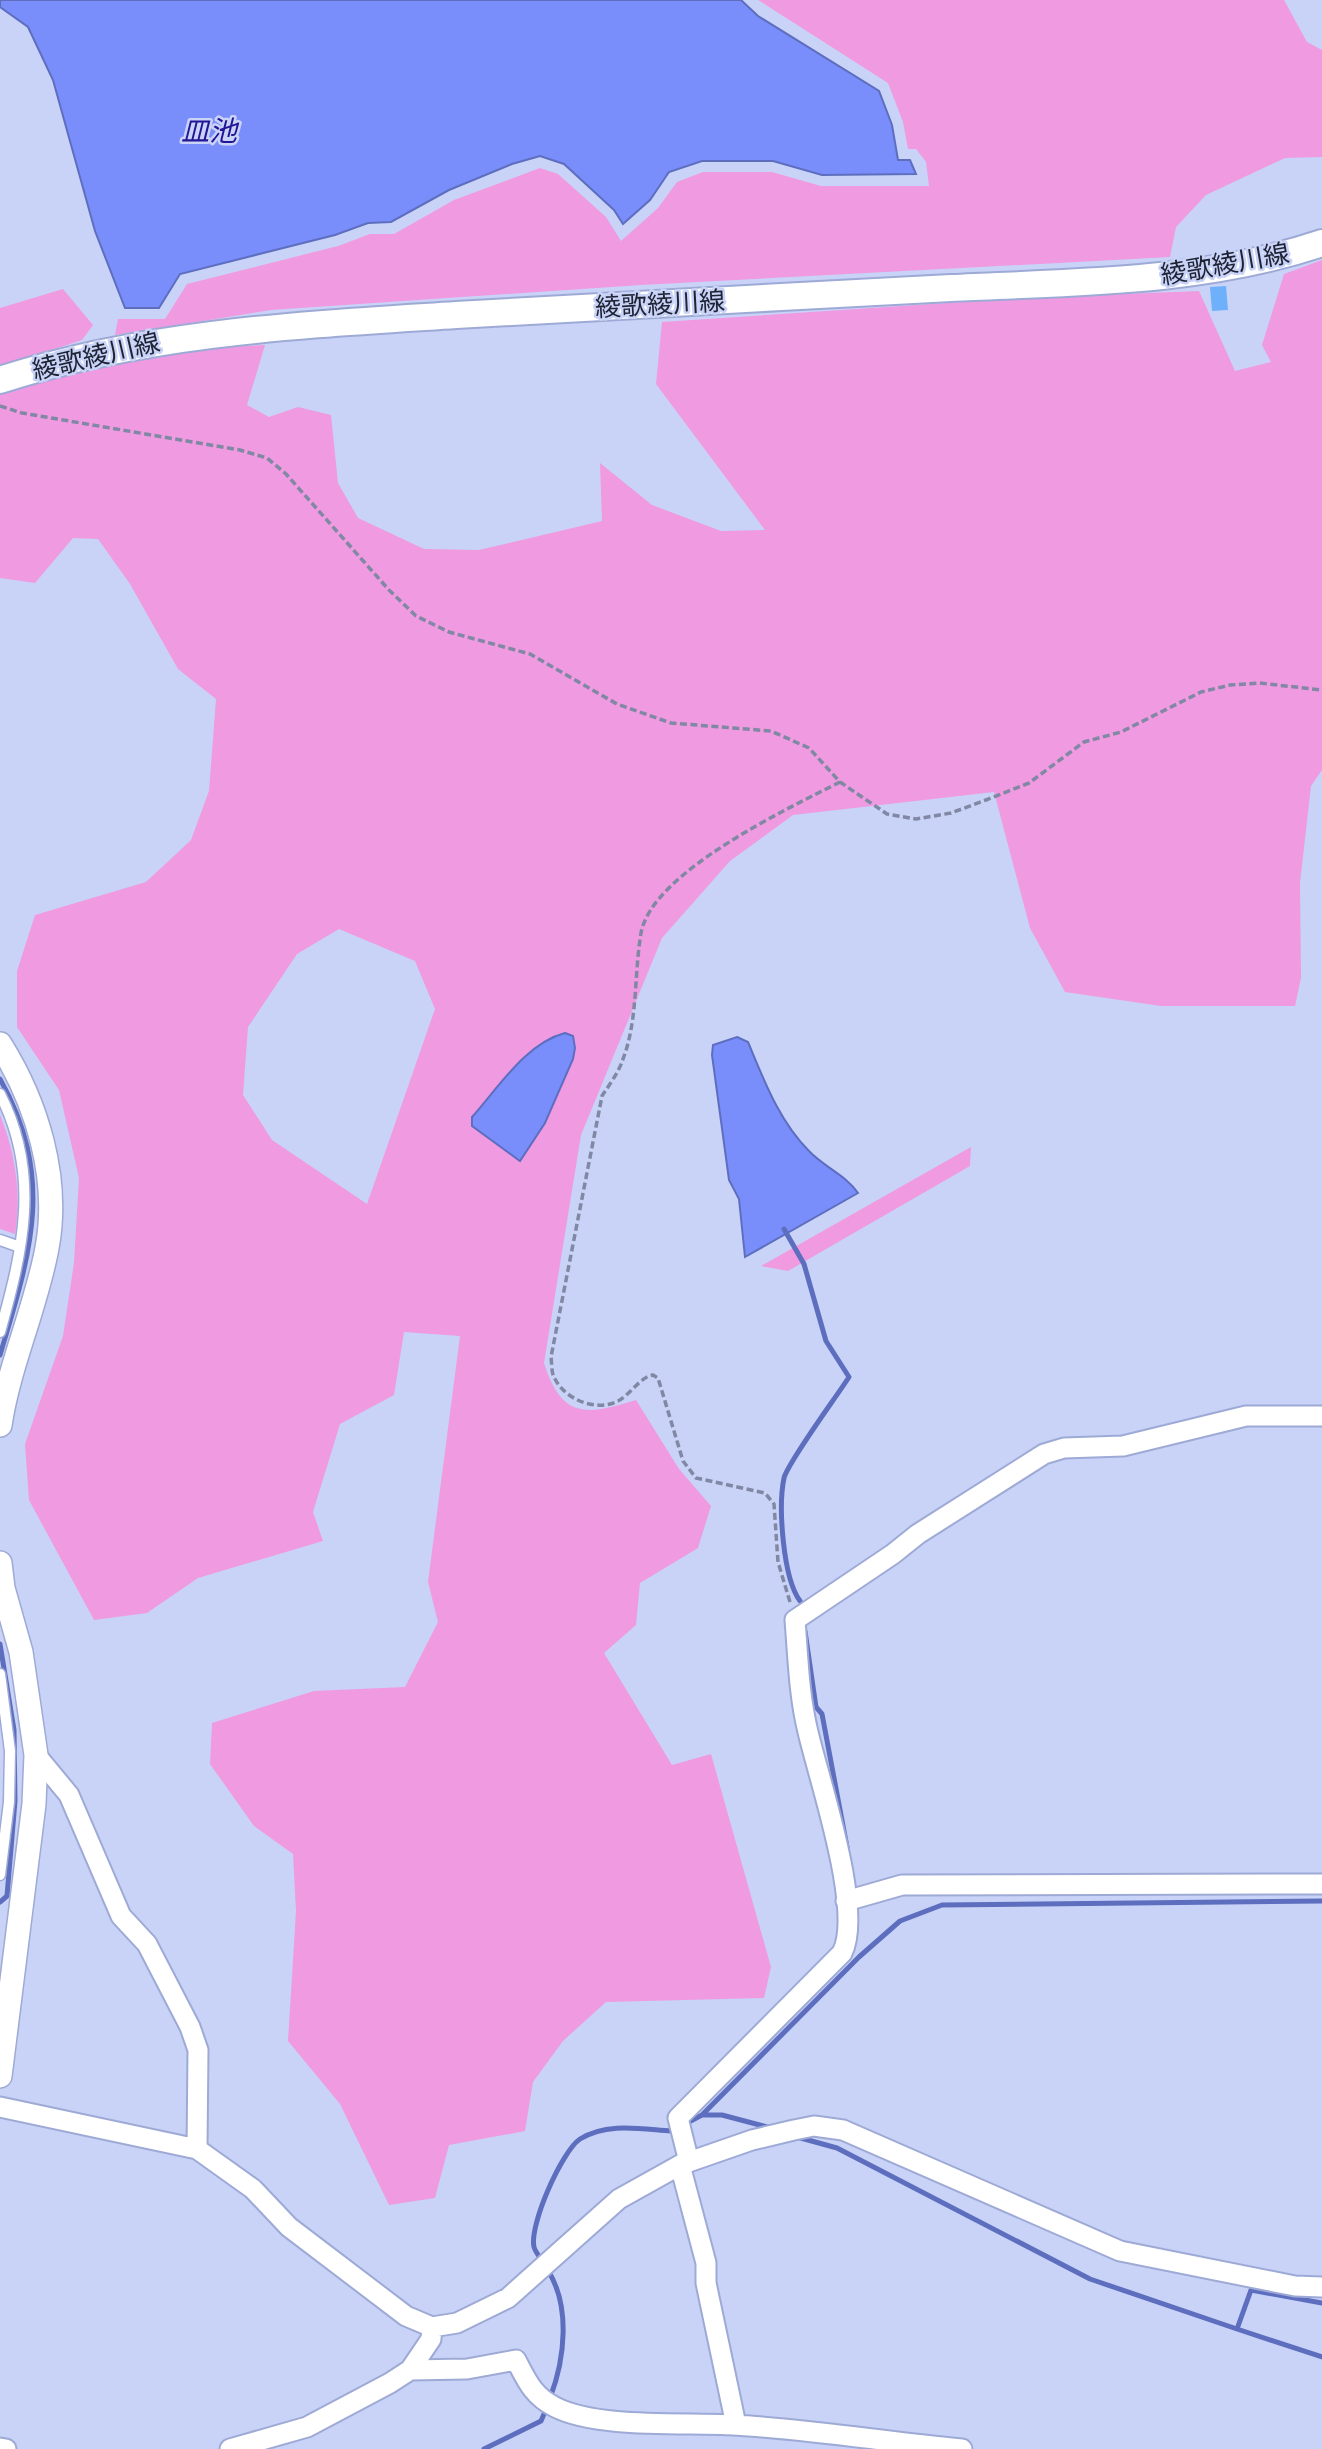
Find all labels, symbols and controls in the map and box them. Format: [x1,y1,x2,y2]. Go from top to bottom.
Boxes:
water label: 皿池 [181,116,240,149]
street label: 綾歌綾川線 [1159,239,1292,292]
street label: 綾歌綾川線 [594,287,726,324]
street label: 綾歌綾川線 [30,328,163,387]

